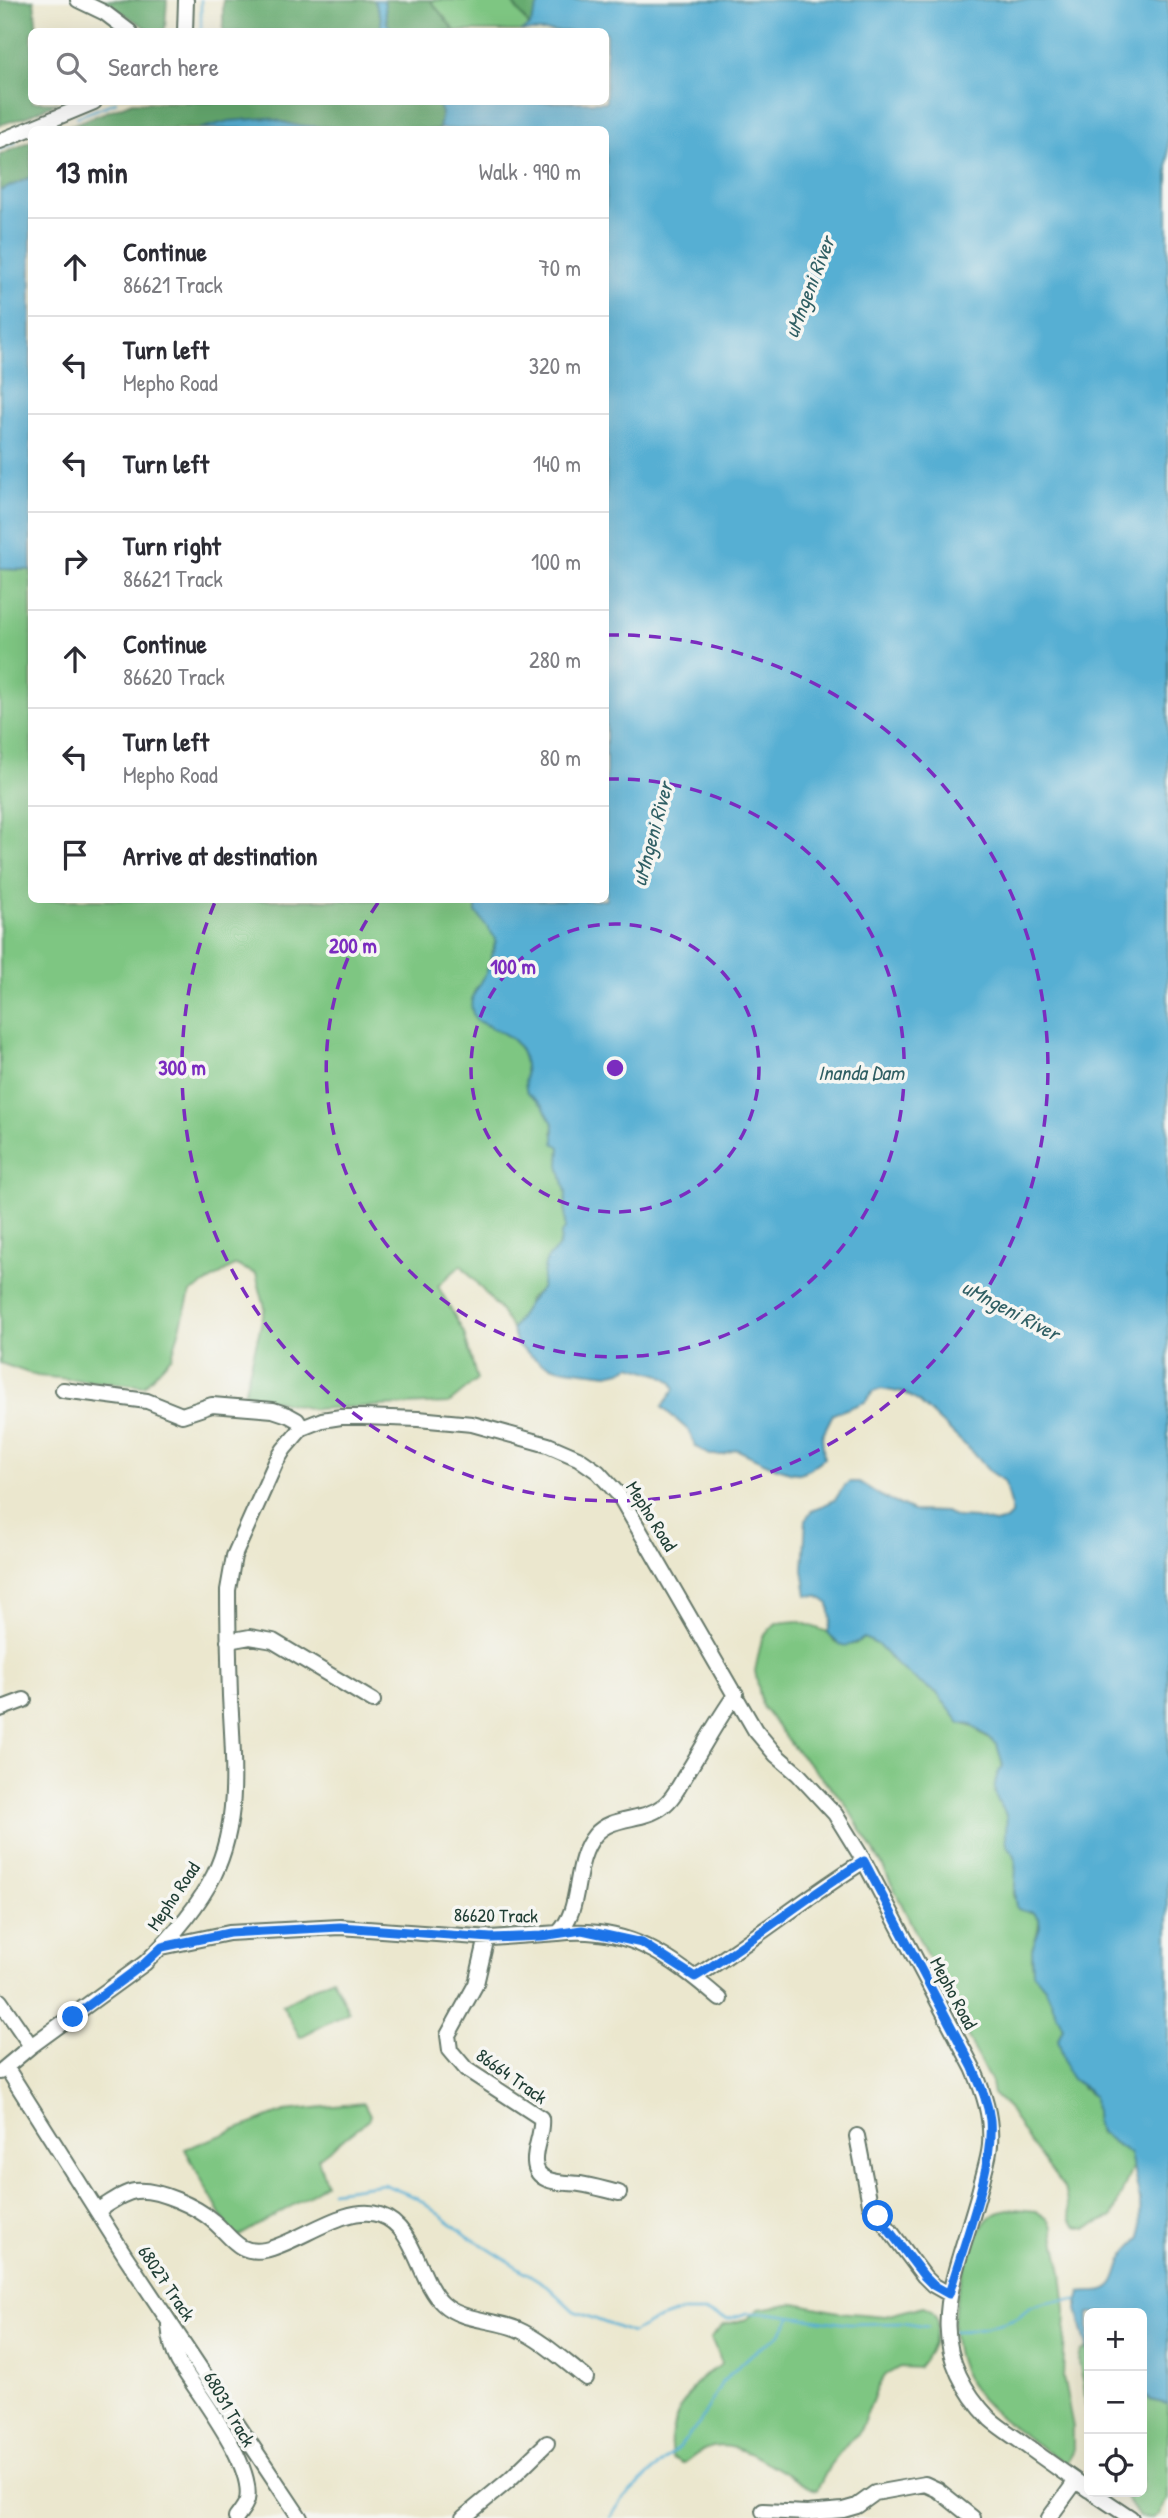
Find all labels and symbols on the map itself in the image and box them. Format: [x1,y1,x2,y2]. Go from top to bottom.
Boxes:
water label: uMngeni River [776,230,843,342]
water label: uMngeni River [624,776,681,889]
text: 200 m [329,931,377,960]
text: 100 m [490,952,536,981]
text: 300 m [158,1053,206,1082]
centre of rings [603,1056,627,1080]
water label: Inanda Dam [818,1058,905,1087]
water label: uMngeni River [957,1272,1067,1349]
street label: Mepho Road [620,1476,684,1557]
street label: Mepho Road [140,1856,206,1936]
street label: 86620 Track [454,1901,538,1929]
street label: Mepho Road [924,1952,984,2034]
route end [57,2001,88,2032]
street label: 86664 Track [471,2042,553,2110]
route start [862,2200,893,2231]
street label: 68027 Track [132,2240,202,2326]
street label: 68031 Track [198,2367,262,2452]

